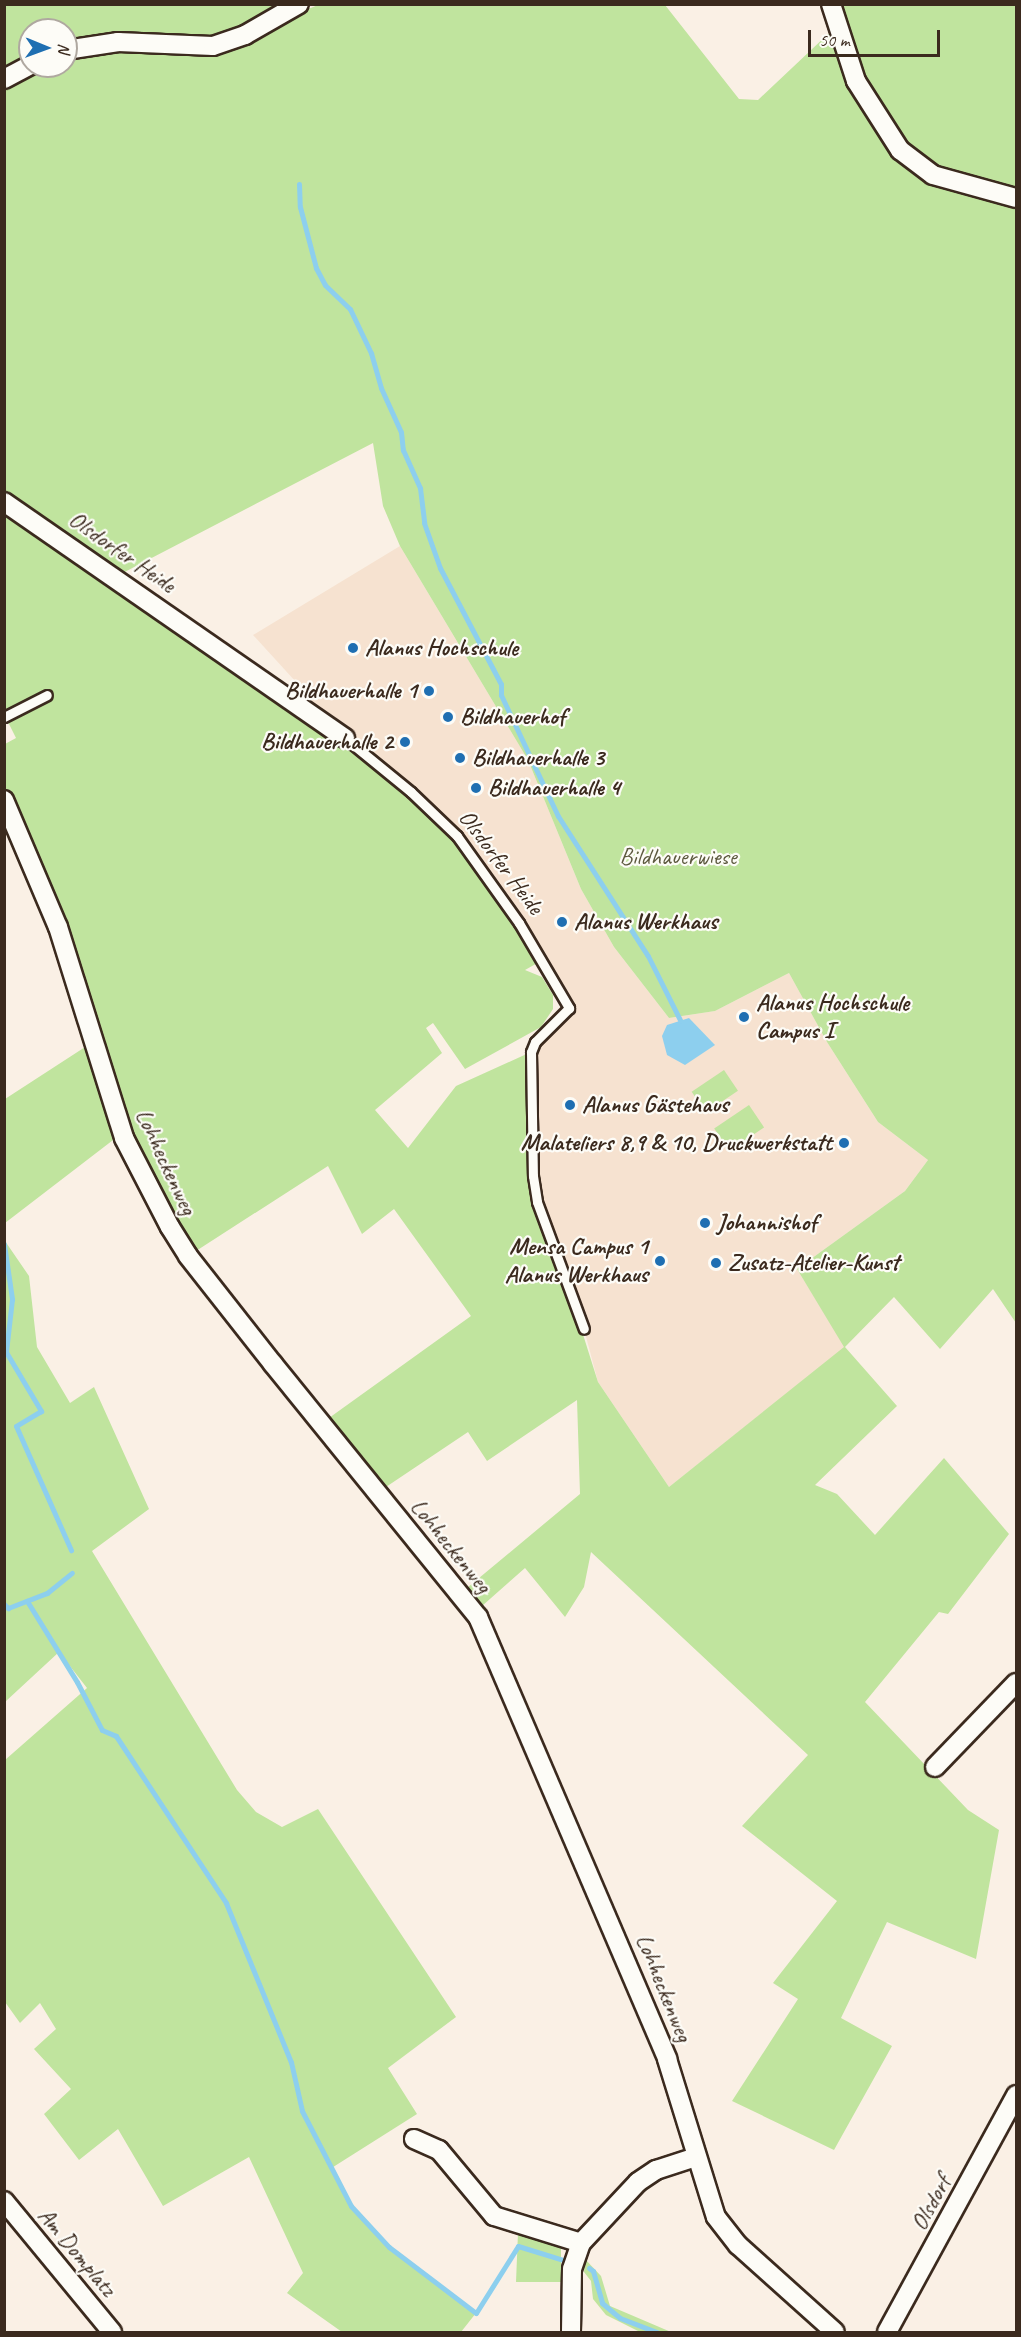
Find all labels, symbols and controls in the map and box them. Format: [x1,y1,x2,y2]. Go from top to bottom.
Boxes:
north arrow [18,18,78,78]
scale bar [811,18,943,56]
text: 50 m [819,29,850,51]
text: N [54,43,74,53]
street label: Olsdorfer Heide [63,505,181,599]
place label: Alanus Hochschule [365,634,518,662]
marker: Alanus Hochschule [346,641,360,655]
place label: Bildhauerhalle 1 [285,677,417,705]
marker: Bildhauerhalle 1 [422,684,436,698]
place label: Bildhauerhof [460,703,565,731]
marker: Bildhauerhof [441,710,455,724]
place label: Bildhauerhalle 2 [261,728,393,756]
marker: Bildhauerhalle 2 [398,735,412,749]
place label: Bildhauerhalle 3 [472,744,604,772]
marker: Bildhauerhalle 3 [453,751,467,765]
place label: Bildhauerhalle 4 [488,774,620,802]
marker: Bildhauerhalle 4 [469,781,483,795]
street label: Olsdorfer Heide [452,804,550,920]
park label: Bildhauerwiese [619,843,737,871]
place label: Alanus Werkhaus [574,908,717,936]
marker: Alanus Werkhaus [555,915,569,929]
place label: Alanus Hochschule Campus I [756,989,909,1045]
marker: Alanus Hochschule Campus I [737,1010,751,1024]
place label: Alanus Gästehaus [582,1091,728,1119]
marker: Alanus Gästehaus [563,1098,577,1112]
street label: Lohheckenweg [129,1104,203,1220]
place label: Malateliers 8,9 & 10, Druckwerkstatt [521,1129,832,1157]
marker: Malateliers 8,9 & 10, Druckwerkstatt [837,1136,851,1150]
place label: Johannishof [717,1209,816,1237]
marker: Johannishof [698,1216,712,1230]
place label: Mensa Campus 1 Alanus Werkhaus [505,1233,648,1289]
place label: Zusatz-Atelier-Kunst [728,1249,899,1277]
marker: Mensa Campus 1 Alanus Werkhaus [653,1254,667,1268]
marker: Zusatz-Atelier-Kunst [709,1256,723,1270]
street label: Lohheckenweg [404,1493,498,1599]
street label: Lohheckenweg [629,1930,699,2046]
street label: Olsdorf [905,2171,957,2235]
street label: Am Domplatz [32,2202,122,2302]

